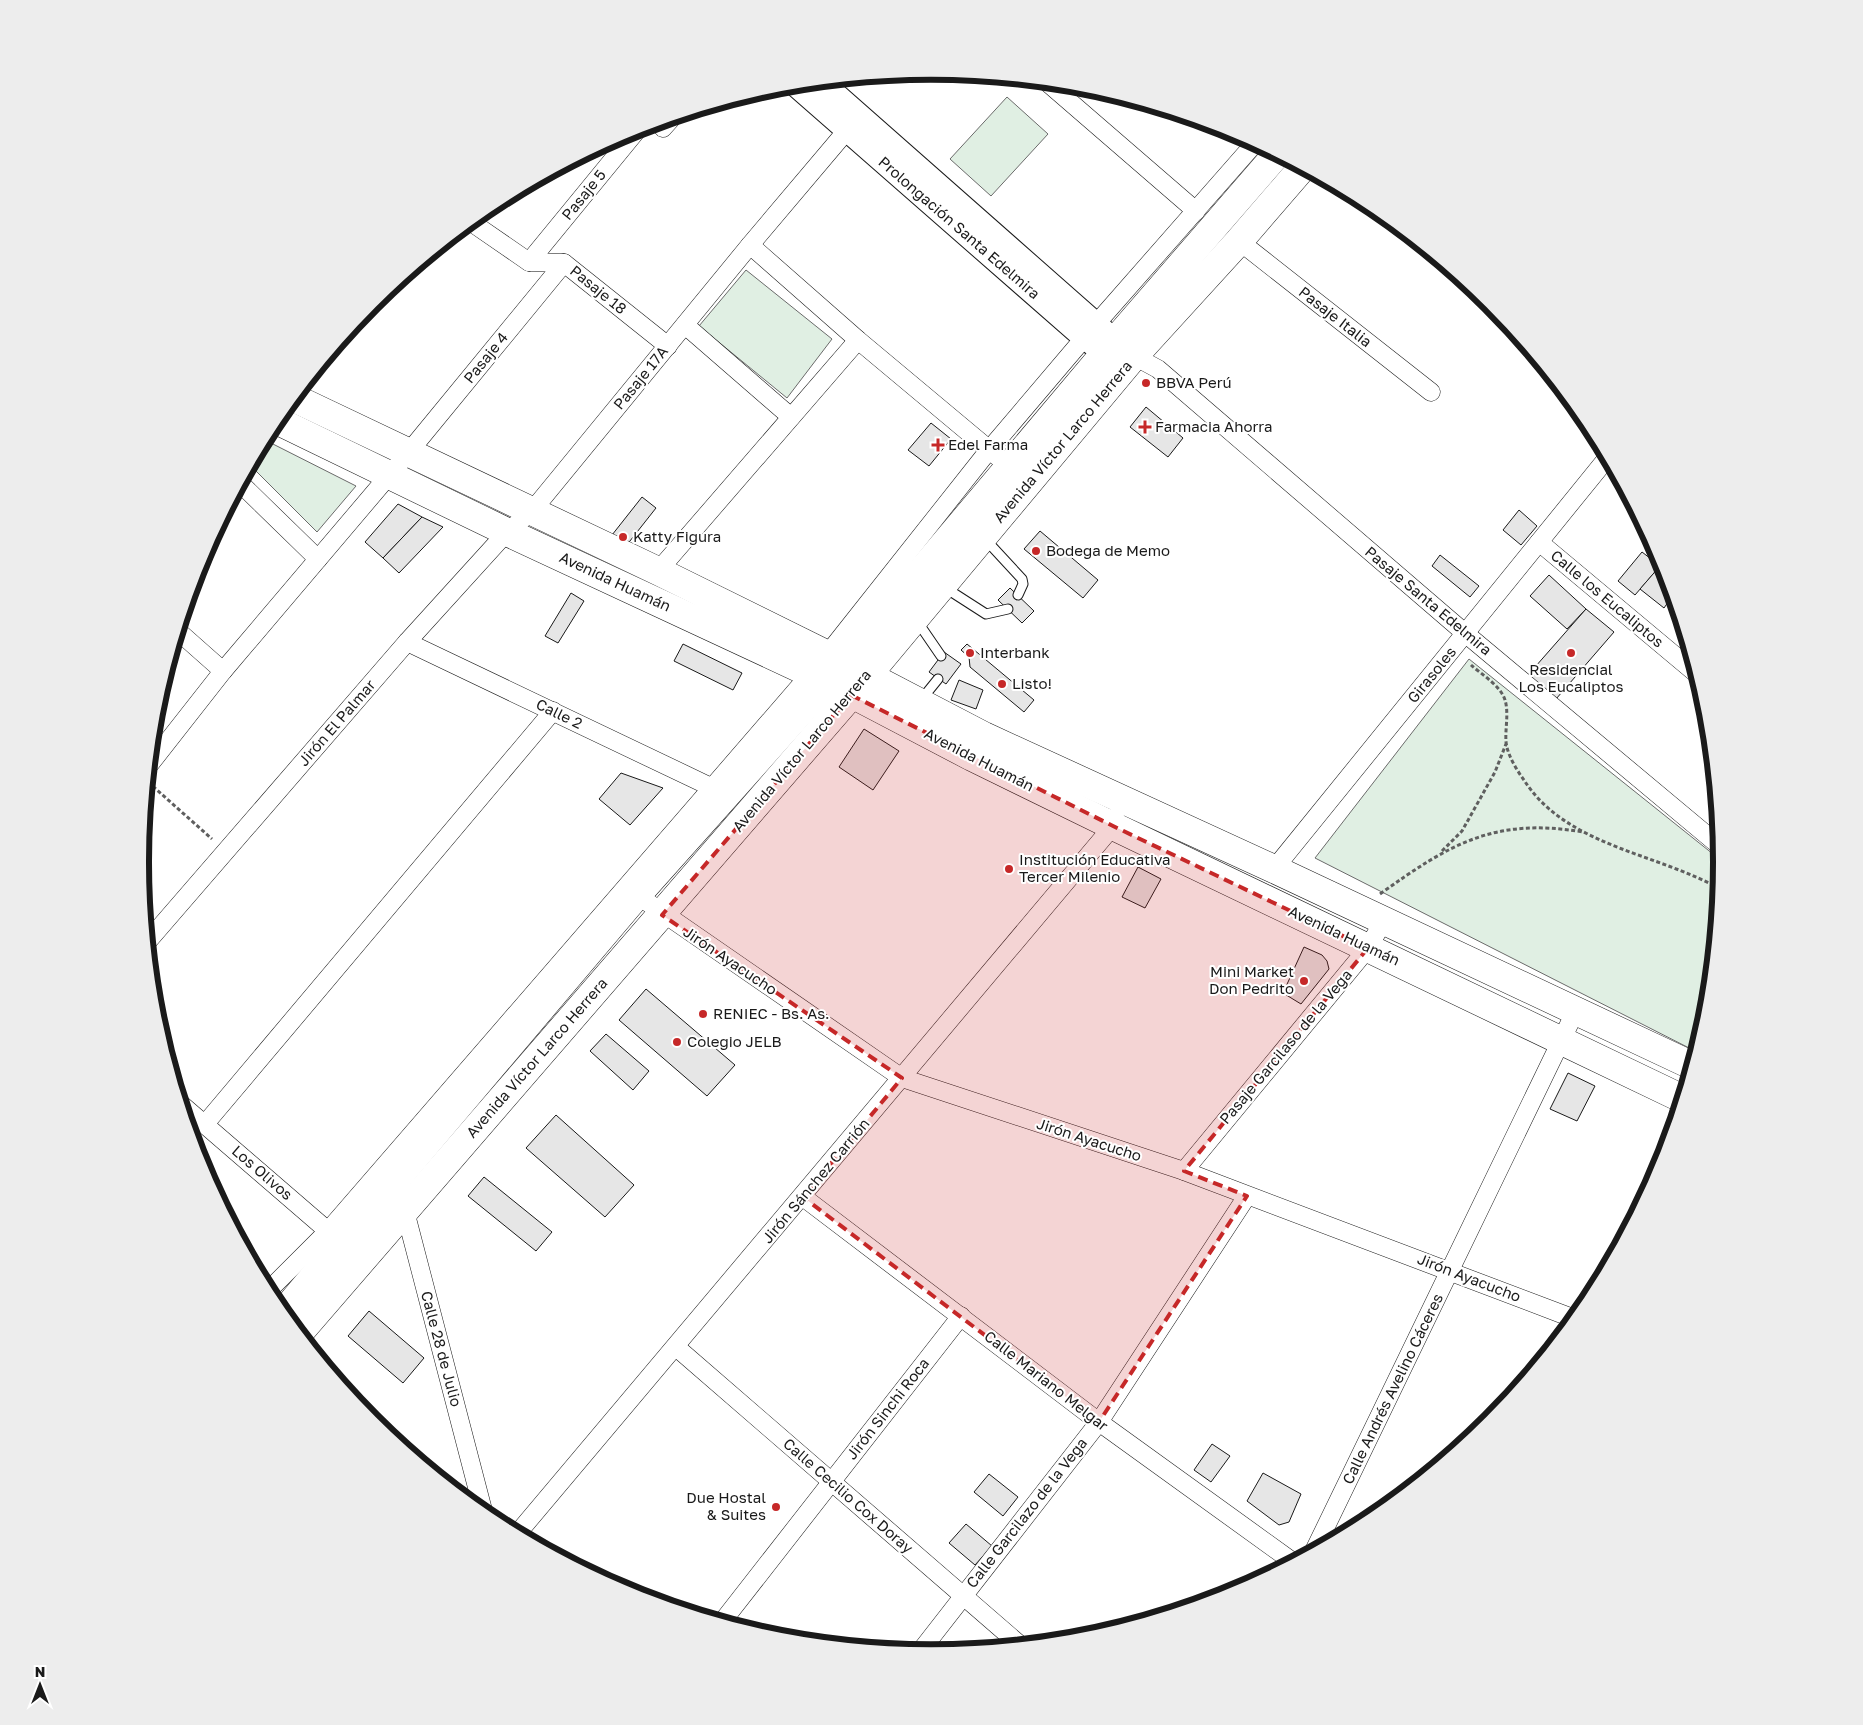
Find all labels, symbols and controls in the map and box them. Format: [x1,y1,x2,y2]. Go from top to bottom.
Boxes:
street label: Prolongación Santa Edelmira [875,152,1044,302]
street label: Pasaje 5 [557,165,609,223]
street label: Pasaje 18 [567,261,631,317]
street label: Pasaje Italia [1296,282,1376,350]
street label: Pasaje 4 [459,328,511,386]
street label: Pasaje 17A [609,342,671,413]
street label: Avenida Víctor Larco Herrera [989,357,1135,526]
place label: BBVA Perú [1156,373,1232,391]
marker: BBVA Perú [1140,377,1152,389]
place label: Farmacia Ahorra [1155,417,1272,435]
marker: Farmacia Ahorra [1139,421,1151,433]
place label: Edel Farma [948,435,1028,453]
marker: Edel Farma [932,439,944,451]
place label: Katty Figura [633,527,721,545]
marker: Katty Figura [617,531,629,543]
place label: Bodega de Memo [1046,541,1170,559]
street label: Pasaje Santa Edelmira [1362,542,1496,658]
marker: Bodega de Memo [1030,545,1042,557]
street label: Calle los Eucaliptos [1548,546,1668,651]
street label: Avenida Huamán [557,547,674,615]
place label: Interbank [980,643,1050,661]
street label: Girasoles [1403,643,1459,706]
marker: Interbank [964,647,976,659]
marker: Residencial Los Eucaliptos [1565,647,1577,659]
place label: Residencial Los Eucaliptos [1519,660,1624,695]
street label: Avenida Víctor Larco Herrera [728,666,874,835]
place label: Listo! [1012,674,1052,692]
street label: Jirón El Palmar [294,675,379,769]
marker: Listo! [996,678,1008,690]
street label: Calle 2 [533,694,586,732]
street label: Avenida Huamán [922,724,1037,794]
place label: Institución Educativa Tercer Milenio [1019,850,1170,885]
marker: Institución Educativa Tercer Milenio [1003,863,1015,875]
street label: Avenida Huamán [1286,901,1403,969]
street label: Jirón Ayacucho [680,922,781,998]
place label: Mini Market Don Pedrito [1209,962,1294,997]
street label: Pasaje Garcilaso de la Vega [1215,965,1355,1127]
street label: Avenida Víctor Larco Herrera [462,974,611,1141]
marker: Mini Market Don Pedrito [1298,975,1310,987]
place label: RENIEC - Bs. As. [713,1004,830,1022]
marker: RENIEC - Bs. As. [697,1008,709,1020]
place label: Colegio JELB [687,1032,782,1050]
marker: Colegio JELB [671,1036,683,1048]
street label: Jirón Sánchez Carrión [758,1114,873,1246]
street label: Jirón Ayacucho [1035,1114,1144,1164]
street label: Los Olivos [229,1141,297,1203]
street label: Jirón Ayacucho [1415,1249,1524,1305]
street label: Calle 28 de Julio [418,1289,466,1409]
street label: Calle Andrés Avelino Cáceres [1338,1290,1446,1487]
street label: Calle Mariano Melgar [981,1326,1112,1434]
street label: Jirón Sinchi Roca [842,1354,932,1463]
street label: Calle Cecilio Cox Doray [780,1434,918,1557]
street label: Calle Garcilazo de la Vega [962,1434,1090,1591]
place label: Due Hostal & Suites [686,1488,766,1523]
marker: Due Hostal & Suites [770,1501,782,1513]
north arrow [15,1660,65,1710]
text: N [35,1663,45,1680]

